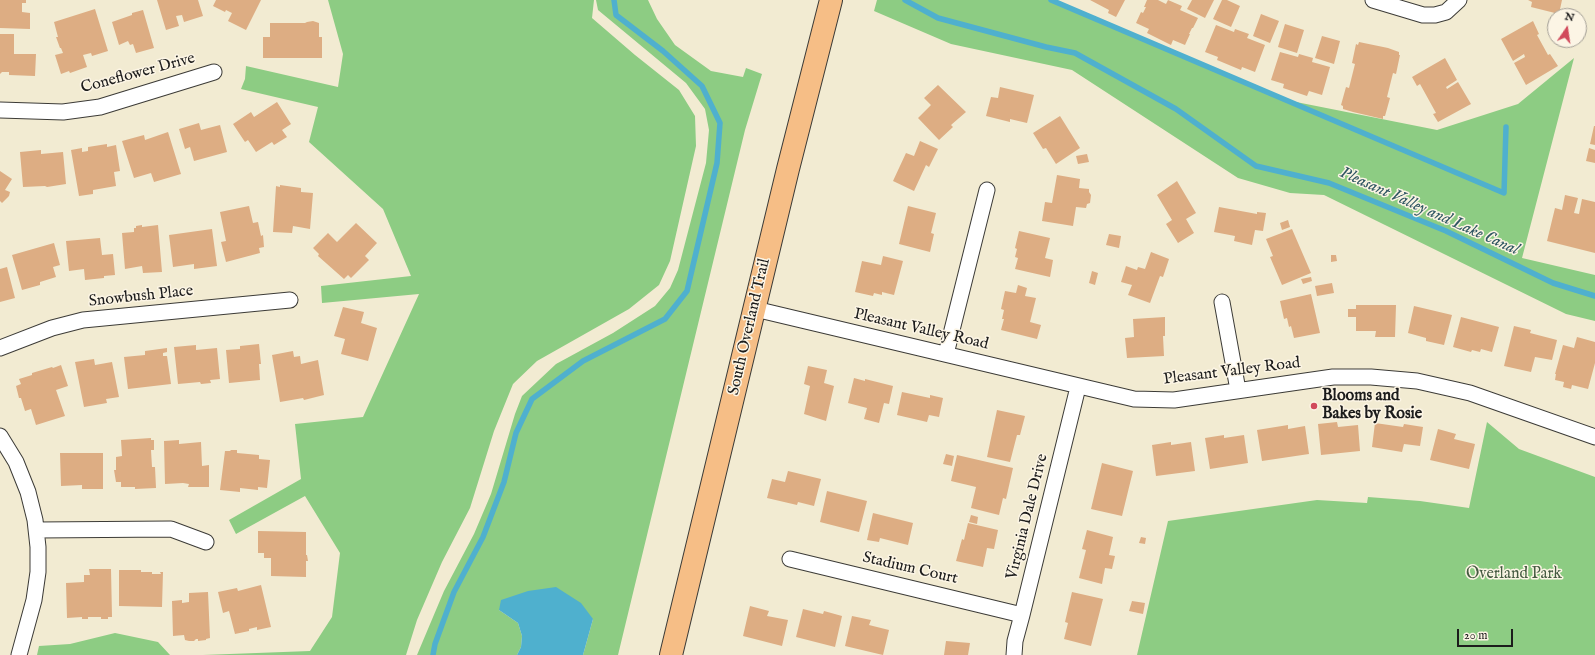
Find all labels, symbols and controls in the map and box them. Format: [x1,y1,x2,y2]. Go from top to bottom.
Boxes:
north arrow [1547,8,1587,48]
text: N [1563,9,1576,25]
street label: Coneflower Drive [79,50,197,98]
water label: Pleasant Valley and Lake Canal [1336,163,1522,261]
street label: South Overland Trail [725,257,775,397]
street label: Snowbush Place [88,282,194,312]
street label: Pleasant Valley Road [852,305,990,355]
street label: Pleasant Valley Road [1162,354,1302,390]
place label: Blooms and Bakes by Rosie [1322,387,1422,425]
marker: Blooms and Bakes by Rosie [1309,401,1319,411]
street label: Virginia Dale Drive [1003,452,1053,582]
street label: Stadium Court [861,549,959,589]
park label: Overland Park [1466,565,1562,585]
scale bar [1459,621,1515,647]
text: 20 m [1464,628,1487,643]

